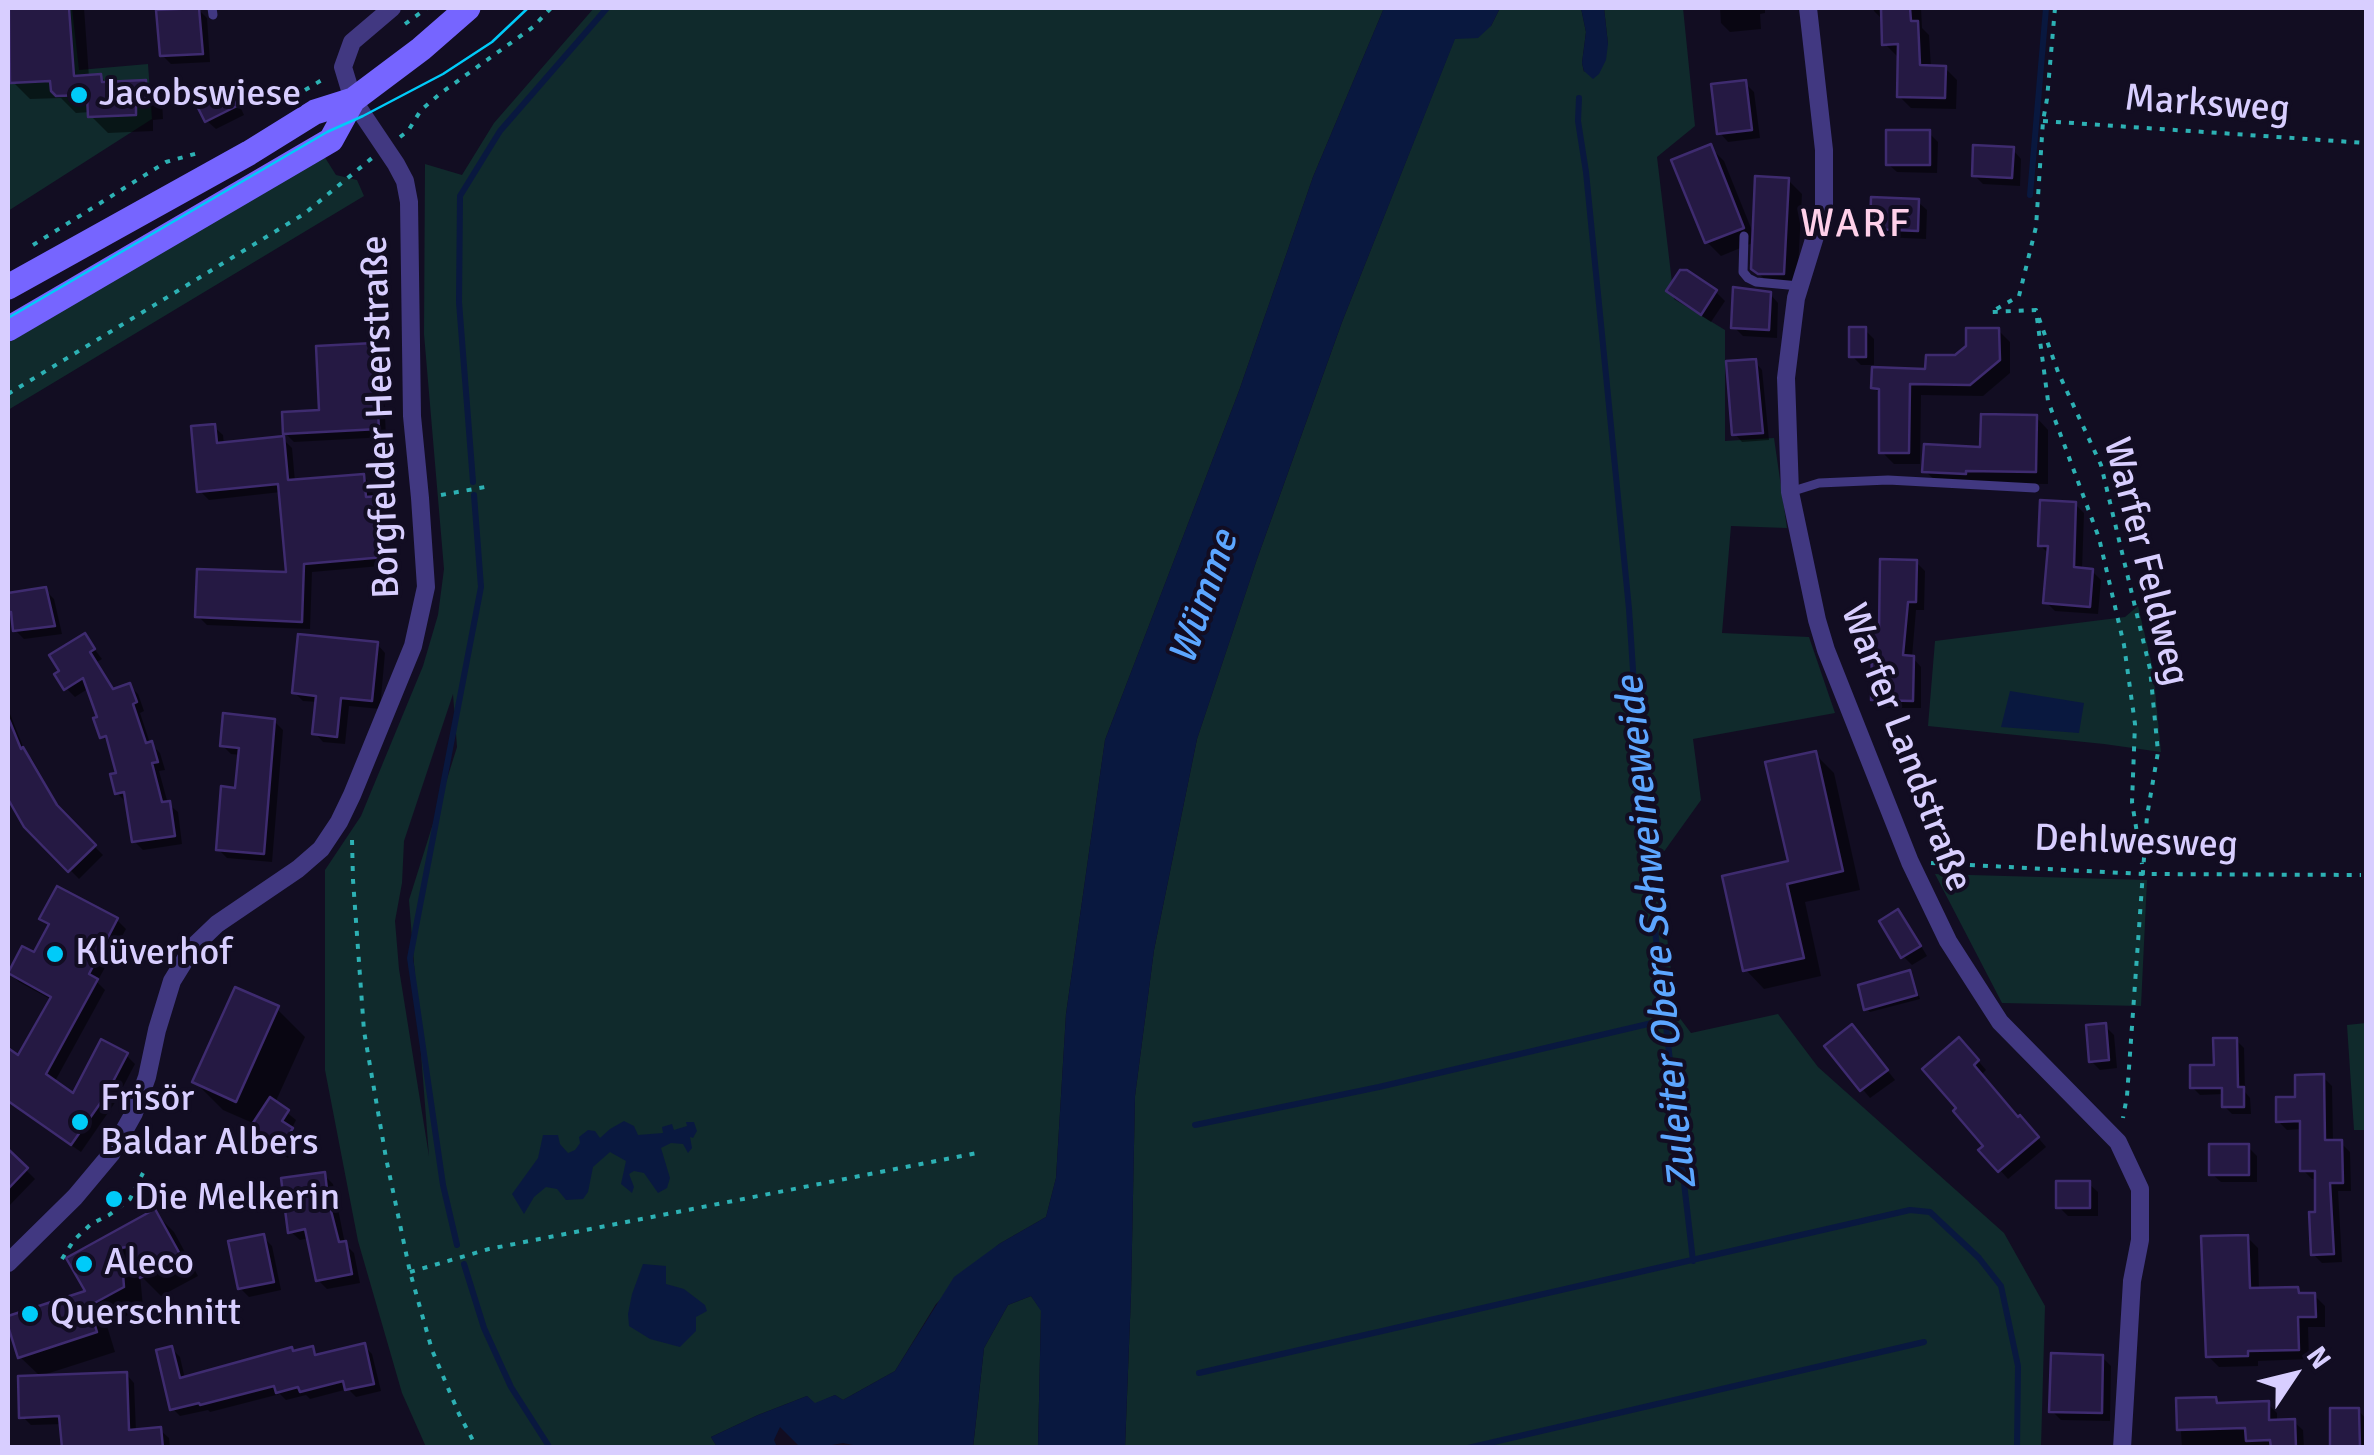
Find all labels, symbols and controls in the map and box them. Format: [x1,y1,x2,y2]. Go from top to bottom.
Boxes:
place label: Jacobswiese [99,72,301,118]
street label: Marksweg [2123,76,2291,134]
marker: Jacobswiese [68,84,90,106]
district label: WARF [1800,201,1912,249]
street label: Borgfelder Heerstraße [353,234,411,600]
street label: Warfer Feldweg [2092,433,2198,691]
water label: Wümme [1160,525,1250,671]
street label: Warfer Landstraße [1829,598,1981,898]
water label: Zuleiter Obere Schweineweide [1607,674,1709,1192]
street label: Dehlwesweg [2033,817,2239,869]
place label: Klüverhof [75,931,232,977]
marker: Klüverhof [44,943,66,965]
place label: Frisör Baldar Albers [100,1077,319,1166]
marker: Frisör Baldar Albers [69,1111,91,1133]
place label: Die Melkerin [134,1176,340,1222]
marker: Die Melkerin [103,1188,125,1210]
place label: Aleco [104,1241,194,1287]
marker: Aleco [73,1253,95,1275]
place label: Querschnitt [50,1291,241,1337]
marker: Querschnitt [19,1303,41,1325]
north arrow [2244,1325,2344,1425]
text: N [2299,1340,2338,1376]

